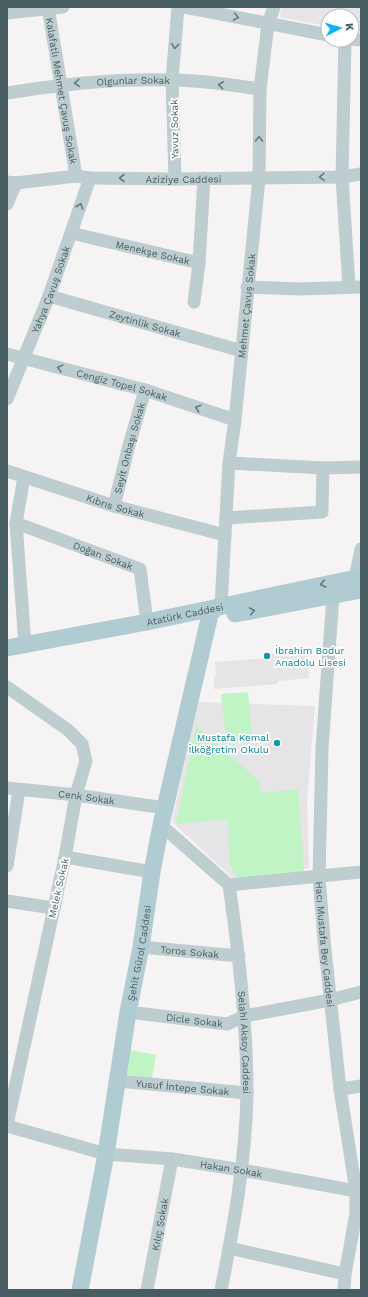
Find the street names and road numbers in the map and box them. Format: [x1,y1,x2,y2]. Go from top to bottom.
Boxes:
street label: Kalafatlı Mehmet Çavuş Sokak [44,17,79,165]
street label: Olgunlar Sokak [96,75,170,88]
street label: Yavuz Sokak [168,99,181,159]
street label: Aziziye Caddesi [145,173,221,185]
street label: Menekşe Sokak [115,239,191,267]
street label: Yahya Çavuş Sokak [30,244,72,335]
street label: Mehmet Çavuş Sokak [236,253,258,359]
street label: Zeytinlik Sokak [108,308,182,339]
street label: Cengiz Topel Sokak [75,367,169,403]
street label: Seyit Onbaşı Sokak [112,401,147,495]
street label: Kıbrıs Sokak [85,492,146,520]
street label: Doğan Sokak [71,540,135,572]
street label: Atatürk Caddesi [146,601,224,628]
street label: Cenk Sokak [58,788,116,807]
street label: Melek Sokak [46,857,71,919]
street label: Hacı Mustafa Bey Caddesi [313,881,336,1008]
street label: Şehit Gürol Caddesi [125,905,153,1002]
street label: Toros Sokak [160,944,220,960]
street label: Selahi Aksoy Caddesi [236,990,252,1094]
street label: Dicle Sokak [165,1012,224,1029]
street label: Yusuf İntepe Sokak [136,1078,230,1097]
street label: Hakan Sokak [199,1158,264,1180]
street label: Kılıç Sokak [150,1197,171,1252]

